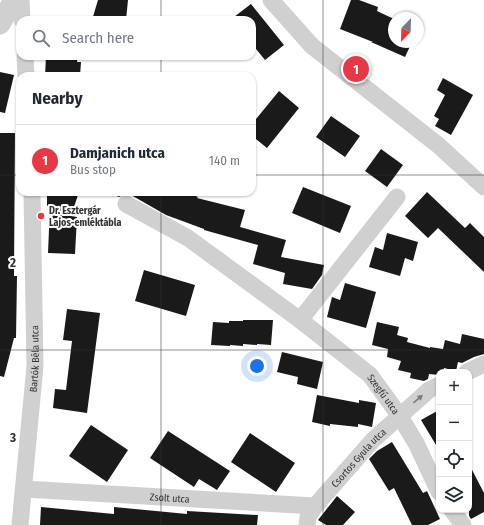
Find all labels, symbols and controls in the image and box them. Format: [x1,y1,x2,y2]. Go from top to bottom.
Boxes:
north arrow [388,12,424,48]
search box [16,16,256,60]
icon: search [30,27,52,49]
text: Search here [62,29,134,47]
pin: 1 [343,54,369,84]
text: Nearby [32,88,83,109]
text: Damjanich utca [70,144,165,162]
text: 1 [42,153,48,168]
text: 140 m [209,153,240,168]
text: Bus stop [70,162,116,177]
place label: Dr. Esztergár Lajos-emléktábla [49,204,121,229]
marker: Dr. Esztergár Lajos-emléktábla [36,211,46,221]
text: 2 [9,255,16,270]
street label: Bartók Béla utca [28,325,42,393]
your location [247,356,267,376]
map controls [436,369,472,513]
button: + [436,369,472,405]
street label: Szegfű utca [364,372,402,417]
one-way arrow [413,394,424,403]
button: − [436,405,472,441]
street label: Csortos Gyula utca [329,426,389,490]
text: 3 [9,430,16,445]
button: locate [436,441,472,477]
button: layers [436,477,472,513]
street label: Zsolt utca [149,491,190,506]

